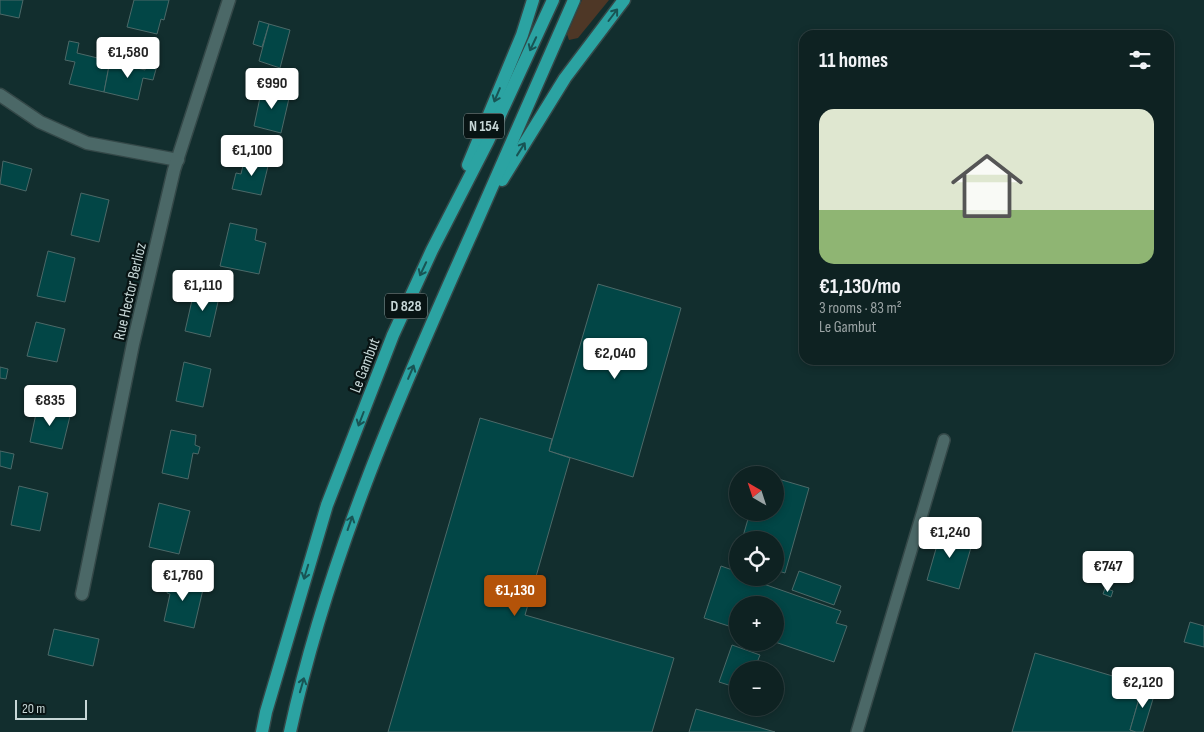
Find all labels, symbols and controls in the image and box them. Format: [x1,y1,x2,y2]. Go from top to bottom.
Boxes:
one-way arrow [607,9,618,22]
pin: €1,580 [87,36,169,79]
one-way arrow [527,36,537,51]
text: €1,580 [107,43,149,62]
icon: filters [1126,46,1154,74]
text: 11 homes [819,48,888,73]
pin: €990 [242,68,302,110]
text: €990 [257,74,287,93]
one-way arrow [492,87,501,102]
road number: N 154 [464,114,504,138]
pin: €1,100 [211,134,293,177]
text: €1,100 [232,141,272,160]
icon: home [942,141,1032,231]
one-way arrow [517,143,527,157]
street label: Rue Hector Berlioz [110,241,151,342]
one-way arrow [418,261,428,276]
pin: €1,110 [162,270,244,312]
text: €1,130/mo [819,274,901,299]
text: €1,110 [184,276,222,295]
road number: D 828 [385,294,427,318]
text: 3 rooms · 83 m² [819,299,902,318]
text: Le Gambut [819,318,876,337]
street label: Le Gambut [346,335,385,396]
pin: €2,040 [574,338,656,380]
text: €2,040 [594,344,636,363]
one-way arrow [406,365,416,380]
pin: €835 [20,384,80,427]
text: €835 [35,391,65,410]
one-way arrow [356,411,365,426]
north arrow [729,466,784,521]
map controls [729,466,784,716]
one-way arrow [346,515,356,531]
pin: €1,240 [909,516,991,559]
text: €1,240 [930,523,970,542]
button: locate [729,531,784,586]
pin: €747 [1078,550,1138,593]
text: €747 [1094,557,1122,576]
pin: €1,760 [142,560,224,602]
one-way arrow [301,564,311,580]
text: €1,760 [163,566,203,585]
pin: €1,130 [474,574,556,617]
text: €1,130 [495,581,535,600]
button: + [729,596,784,651]
button: − [729,661,784,716]
pin: €2,120 [1102,666,1184,709]
text: €2,120 [1123,673,1163,692]
one-way arrow [298,677,307,693]
scale bar [15,697,88,720]
text: 20 m [22,700,45,717]

